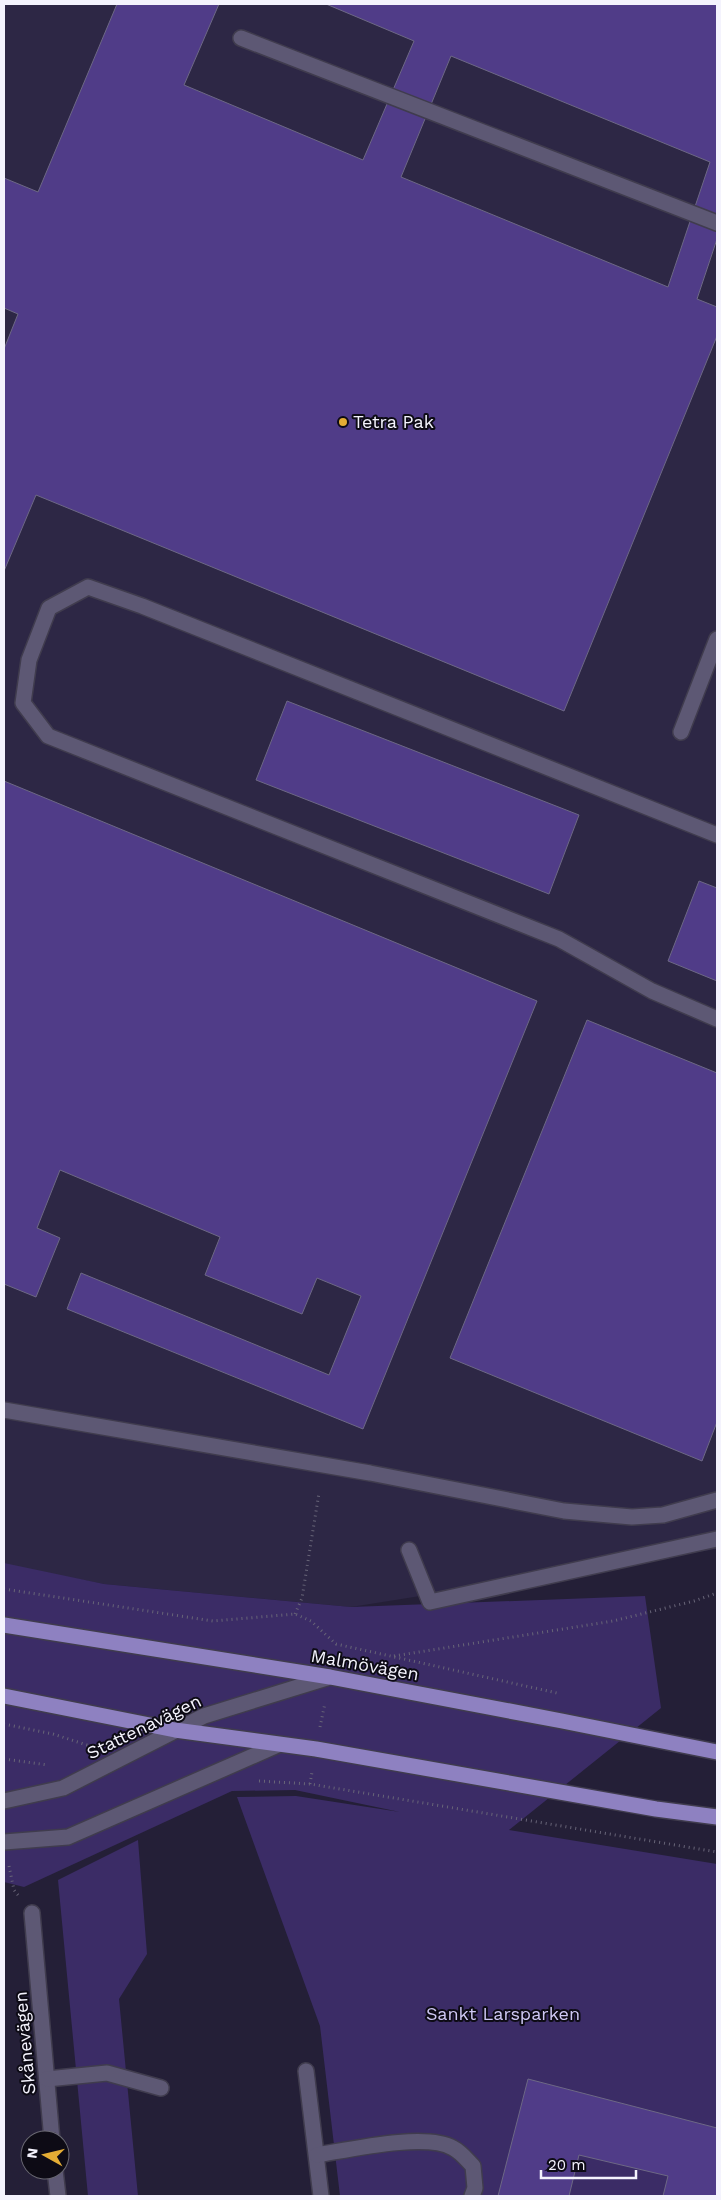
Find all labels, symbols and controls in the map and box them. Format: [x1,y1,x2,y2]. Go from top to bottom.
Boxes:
place label: Tetra Pak [353,411,434,432]
marker: Tetra Pak [337,416,349,428]
street label: Malmövägen [309,1645,421,1684]
street label: Stattenavägen [83,1690,204,1763]
street label: Skånevägen [10,1991,39,2095]
park label: Sankt Larsparken [426,2003,580,2024]
north arrow [20,2130,70,2180]
text: N [23,2147,41,2159]
scale bar [541,2148,636,2180]
text: 20 m [548,2156,586,2174]

